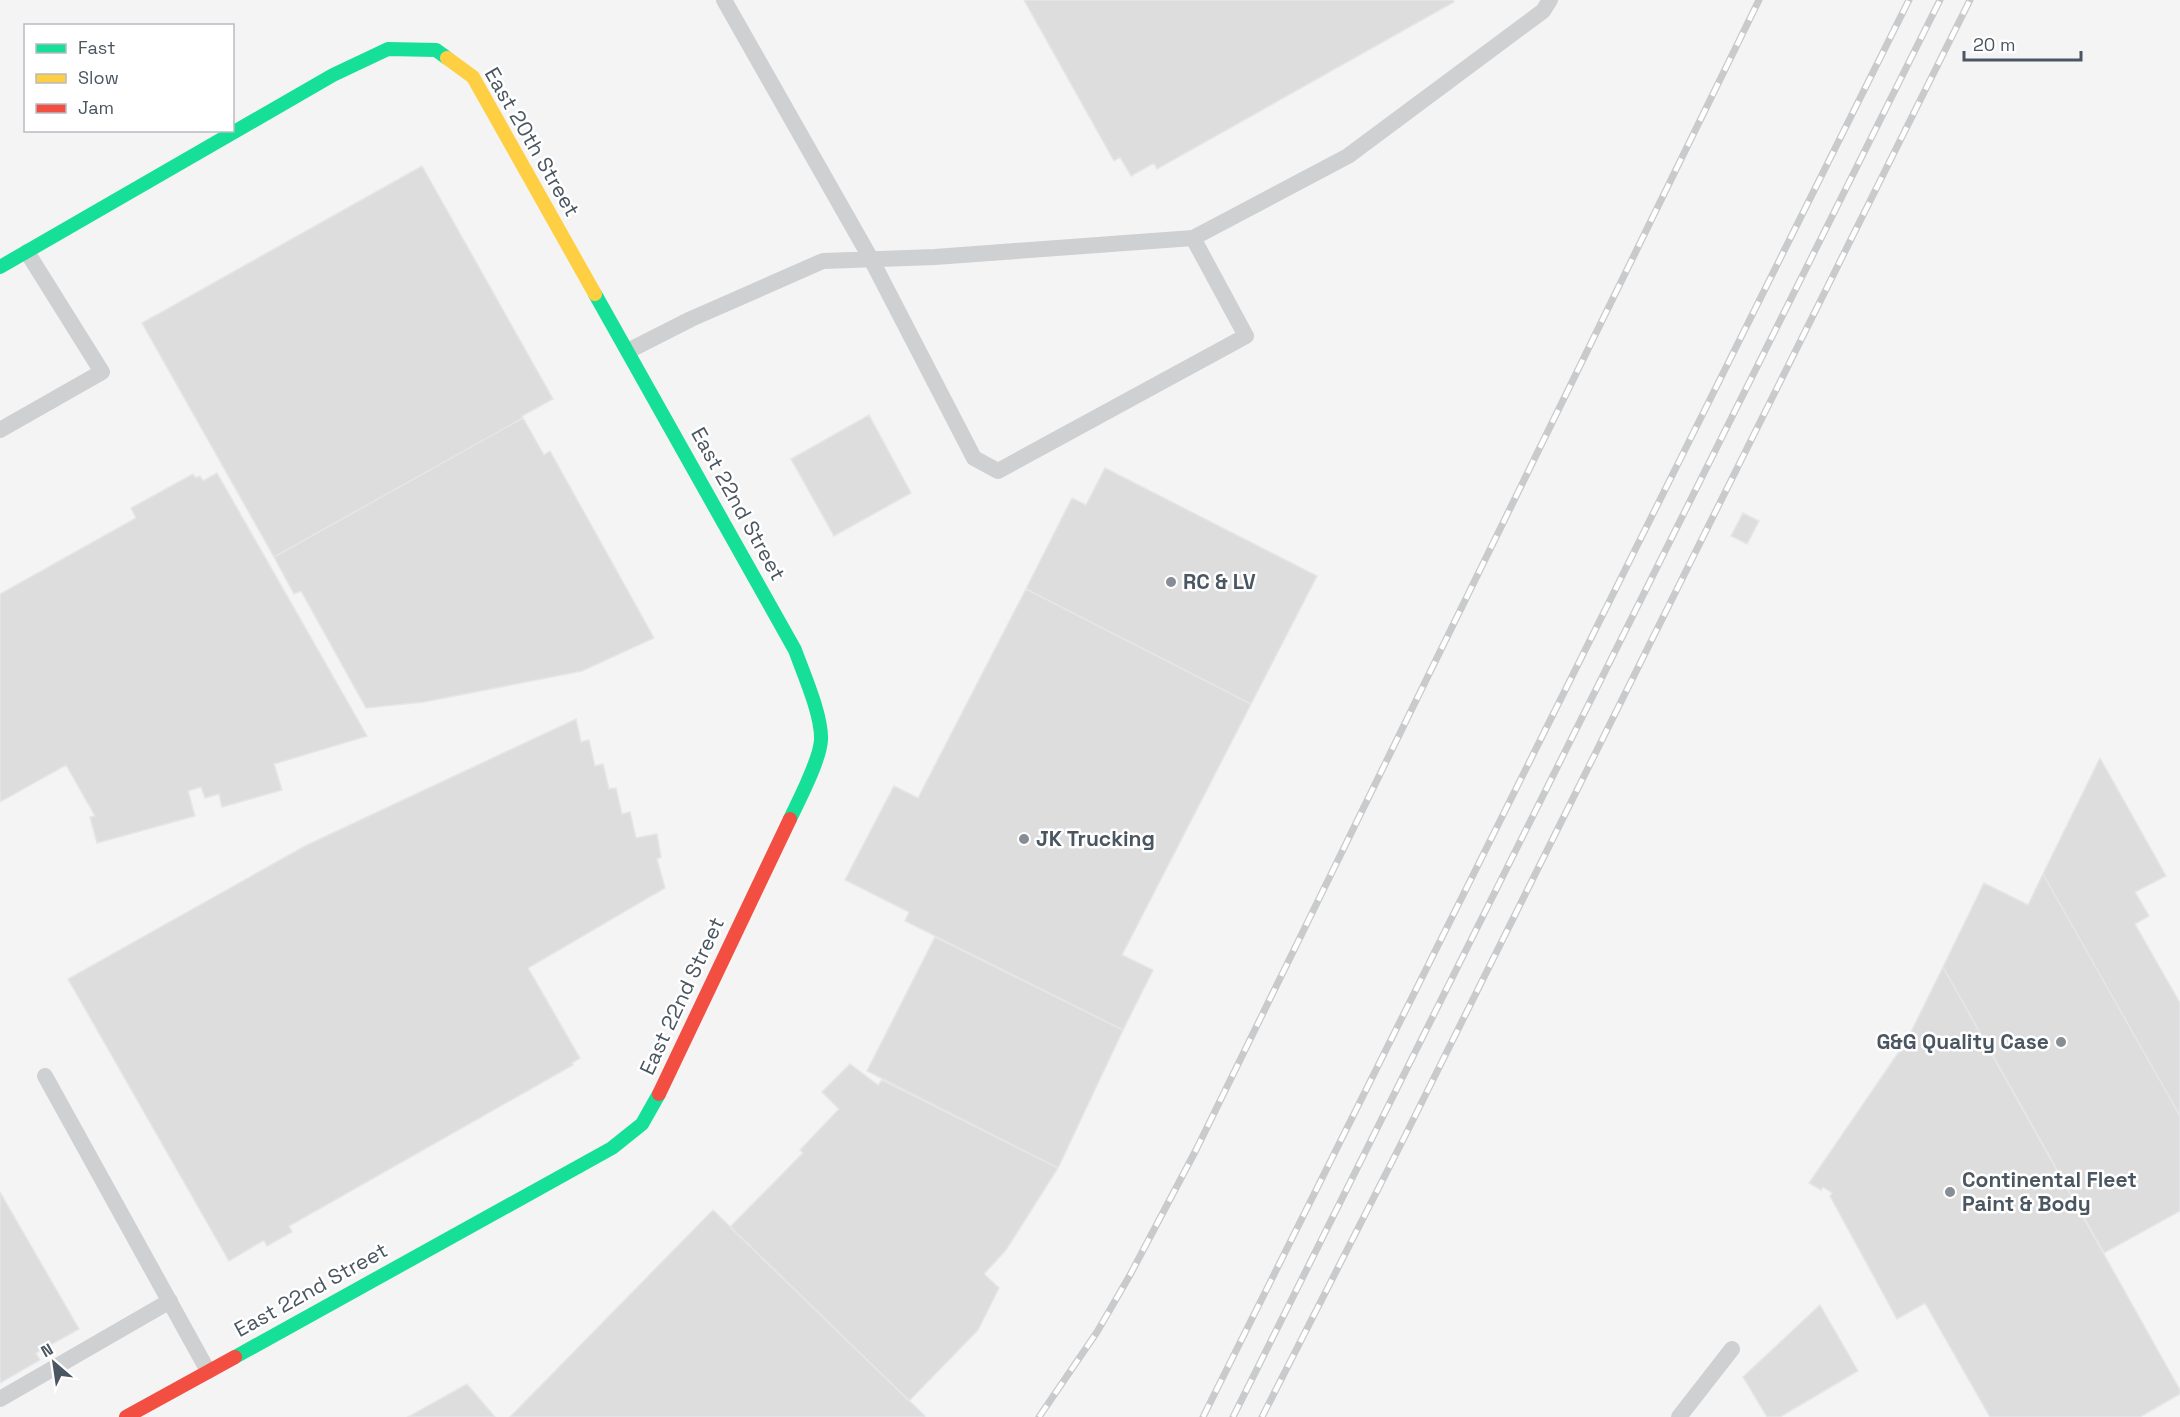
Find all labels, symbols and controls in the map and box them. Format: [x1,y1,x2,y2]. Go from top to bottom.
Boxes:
legend [24,24,234,132]
scale bar [1964,24,2081,62]
text: 20 m [1973,33,2016,56]
text: Fast [78,36,115,59]
street label: East 20th Street [479,62,586,221]
text: Slow [78,66,119,89]
text: Jam [78,96,114,119]
street label: East 22nd Street [685,422,792,585]
place label: RC & LV [1183,568,1256,595]
marker: RC & LV [1164,575,1178,589]
place label: JK Trucking [1036,825,1155,852]
marker: JK Trucking [1017,832,1031,846]
street label: East 22nd Street [633,913,730,1079]
place label: G&G Quality Case [1876,1028,2049,1055]
marker: G&G Quality Case [2054,1035,2068,1049]
place label: Continental Fleet Paint & Body [1962,1166,2137,1217]
marker: Continental Fleet Paint & Body [1943,1185,1957,1199]
street label: East 22nd Street [229,1236,392,1343]
north arrow [24,1333,84,1393]
text: N [37,1339,57,1362]

